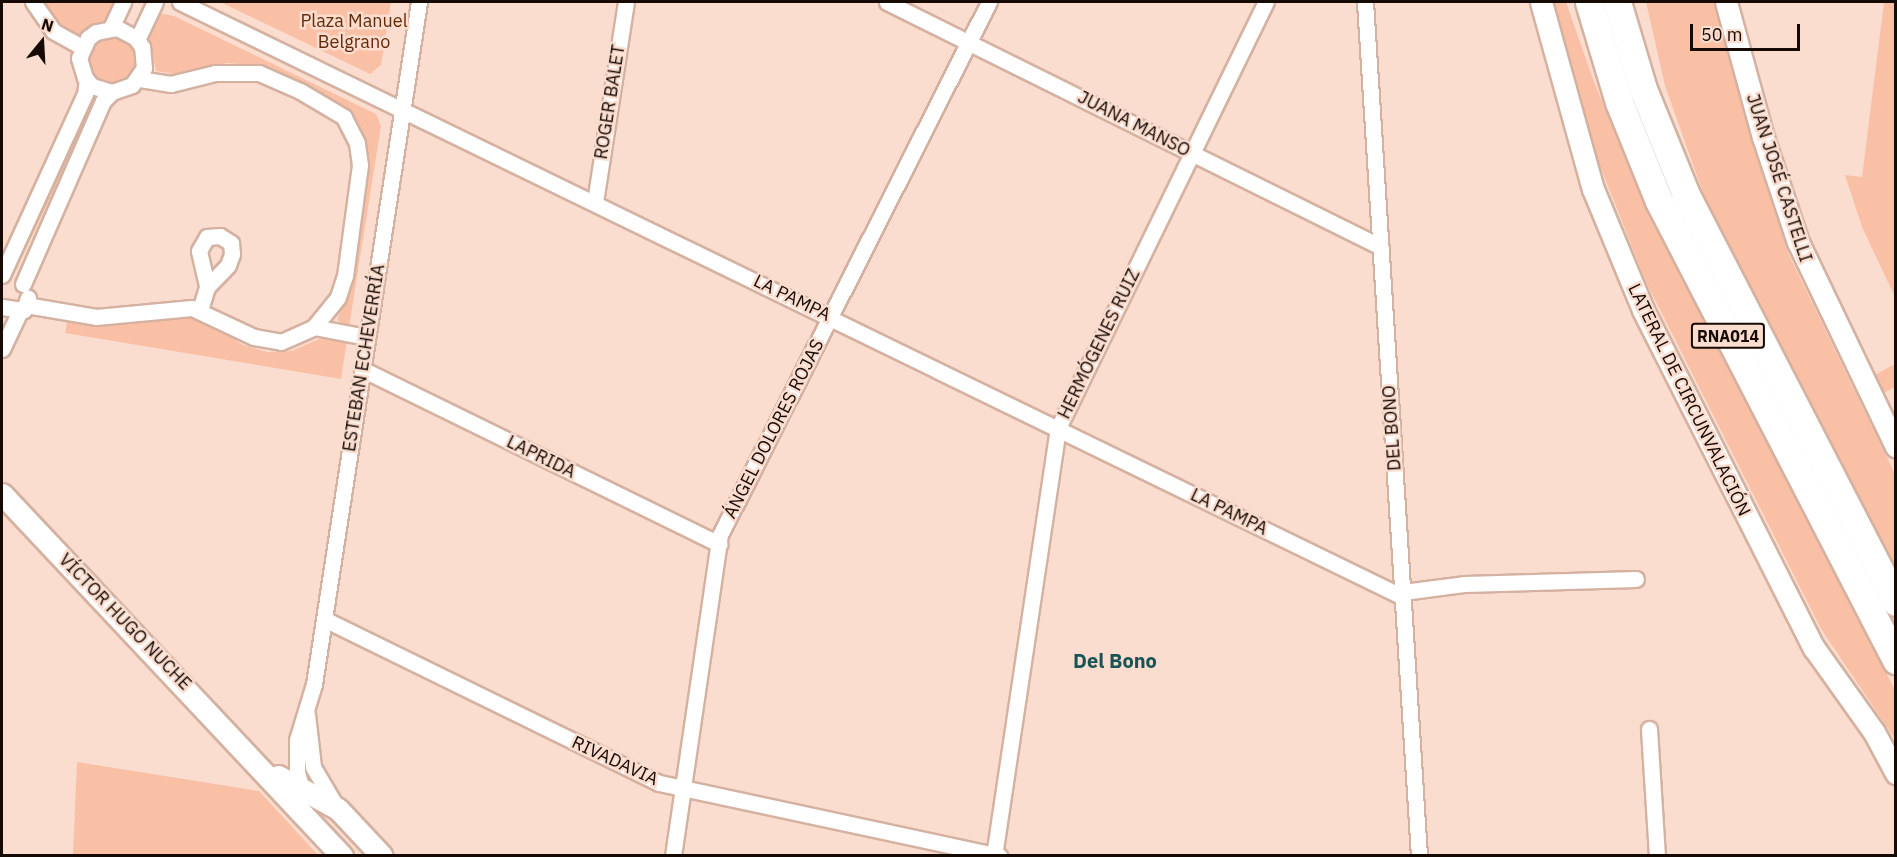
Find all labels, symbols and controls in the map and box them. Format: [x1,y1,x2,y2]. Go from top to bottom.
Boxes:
park label: Plaza Manuel Belgrano [300,11,408,54]
north arrow [12,12,72,72]
scale bar [1693,12,1802,50]
text: N [39,14,56,36]
text: 50 m [1701,23,1743,46]
street label: ROGER BALET [590,43,630,161]
street label: JUANA MANSO [1074,86,1194,162]
street label: JUAN JOSÉ CASTELLI [1742,91,1816,265]
street label: ESTEBAN ECHEVERRÍA [339,263,389,453]
street label: HERMÓGENES RUIZ [1053,265,1145,423]
street label: LA PAMPA [750,270,834,326]
street label: LATERAL DE CIRCUNVALACIÓN [1623,280,1755,520]
road number: RNA014 [1690,323,1766,349]
street label: ÁNGEL DOLORES ROJAS [719,336,829,522]
street label: DEL BONO [1378,384,1406,472]
street label: LAPRIDA [503,431,579,483]
street label: LA PAMPA [1187,484,1271,540]
street label: VÍCTOR HUGO NUCHE [54,549,196,695]
district label: Del Bono [1073,648,1157,672]
street label: RIVADAVIA [568,732,662,790]

